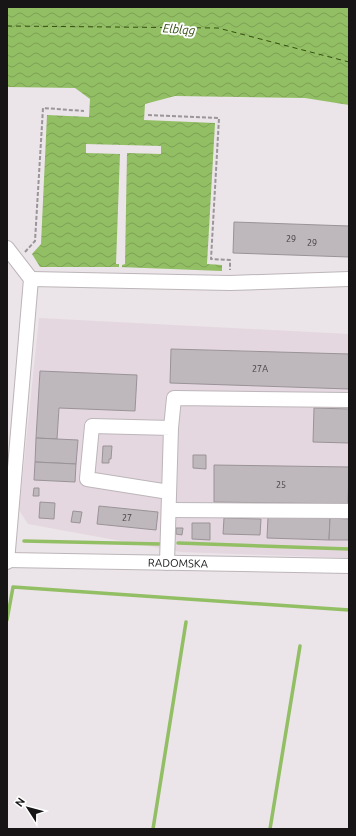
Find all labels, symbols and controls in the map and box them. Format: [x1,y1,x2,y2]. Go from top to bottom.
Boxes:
water label: Elbląg [162,21,196,37]
house number: 29 [286,234,296,244]
house number: 29 [307,238,317,248]
house number: 27A [252,364,268,374]
house number: 25 [276,480,286,490]
house number: 27 [122,513,132,523]
street label: RADOMSKA [148,556,209,570]
north arrow [8,788,48,828]
text: N [13,795,27,809]

